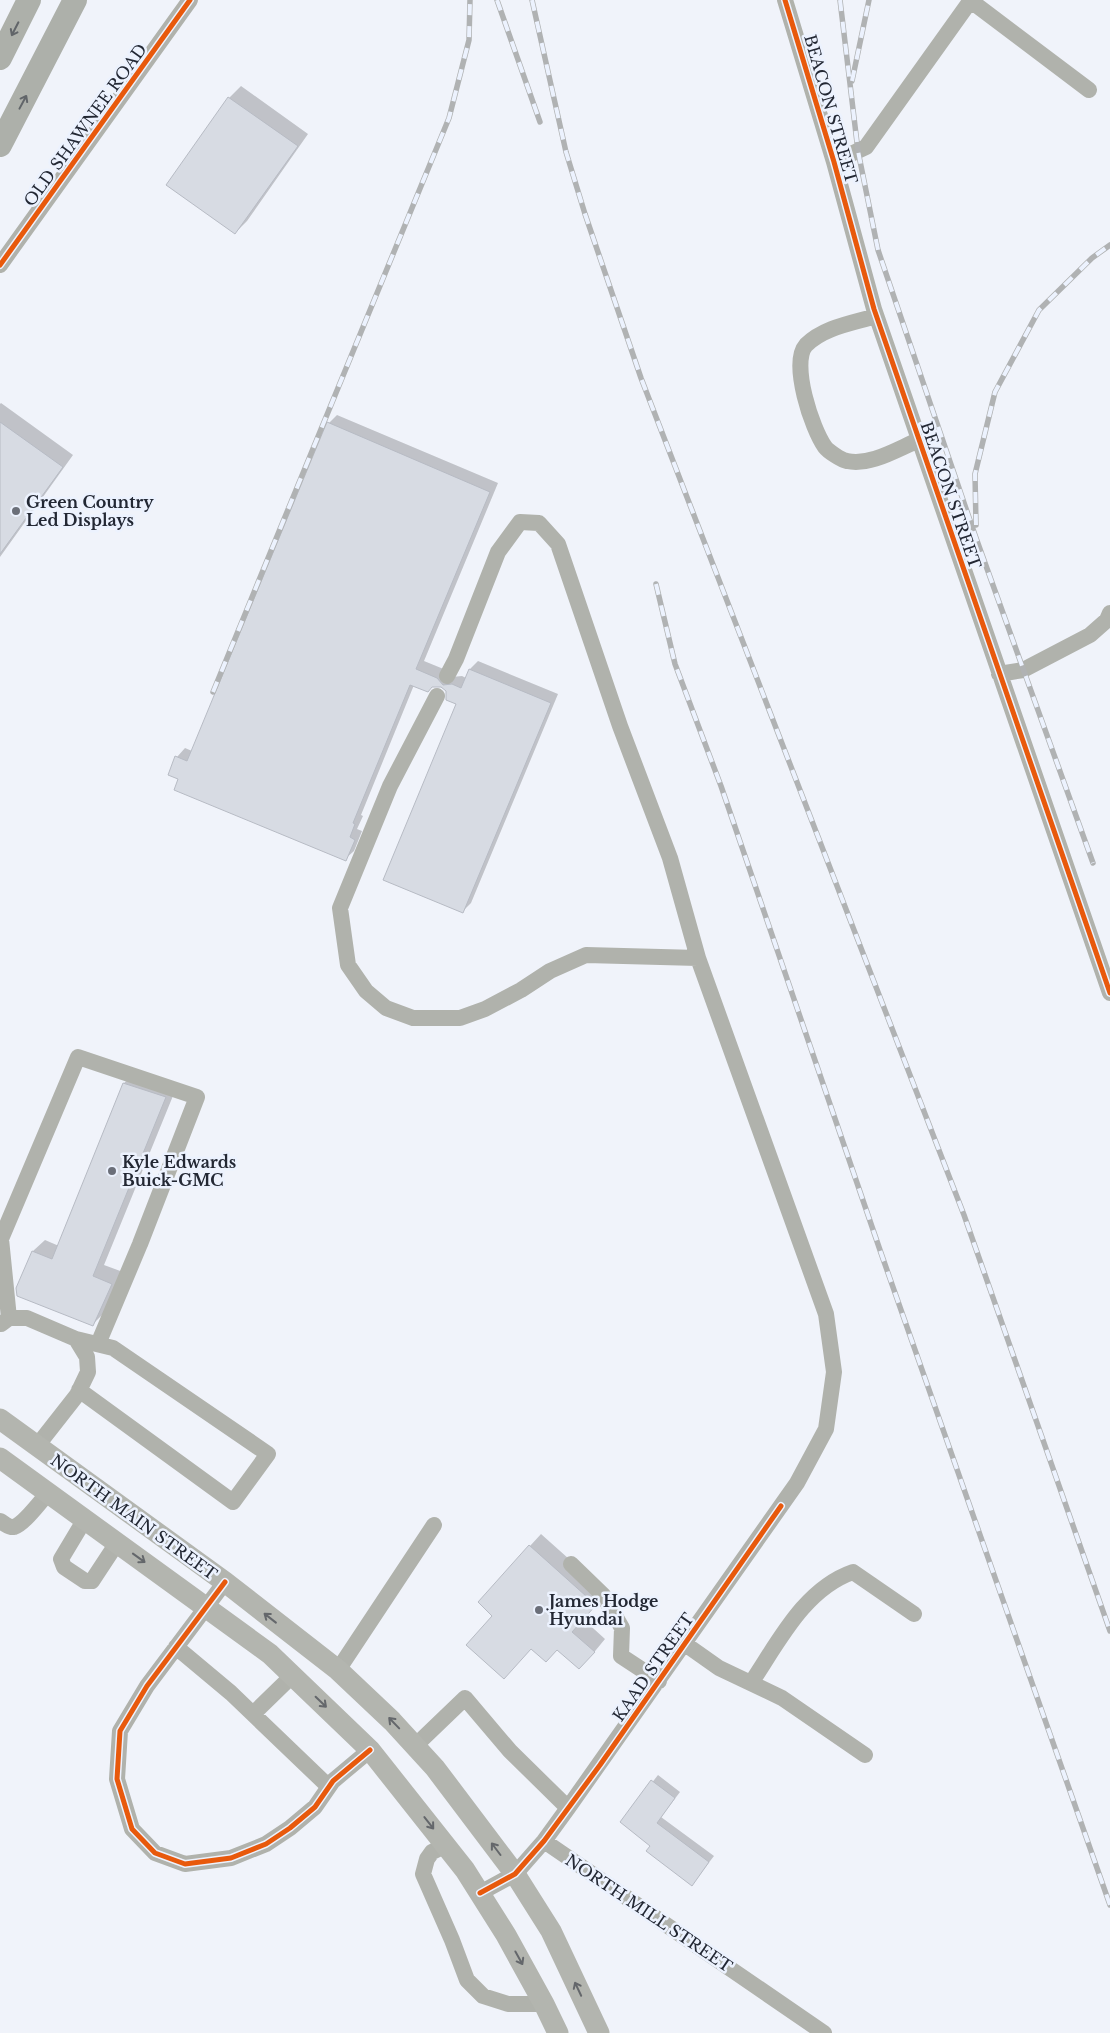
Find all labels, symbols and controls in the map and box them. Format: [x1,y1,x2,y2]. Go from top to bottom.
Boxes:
one-way arrow [10,21,19,36]
street label: BEACON STREET [800,32,862,186]
street label: OLD SHAWNEE ROAD [19,40,151,210]
one-way arrow [19,95,28,110]
street label: BEACON STREET [916,419,986,571]
place label: Green Country Led Displays [26,492,154,530]
marker: Green Country Led Displays [10,505,22,517]
place label: Kyle Edwards Buick-GMC [122,1152,236,1190]
marker: Kyle Edwards Buick-GMC [106,1165,118,1177]
street label: NORTH MAIN STREET [47,1450,221,1584]
one-way arrow [132,1553,145,1564]
place label: James Hodge Hyundai [546,1591,658,1629]
marker: James Hodge Hyundai [533,1604,545,1616]
street label: KAAD STREET [608,1609,698,1725]
one-way arrow [264,1612,277,1623]
one-way arrow [315,1696,328,1708]
one-way arrow [388,1718,400,1730]
one-way arrow [424,1816,434,1830]
one-way arrow [491,1843,502,1856]
street label: NORTH MILL STREET [562,1850,736,1976]
one-way arrow [514,1951,524,1966]
one-way arrow [573,1982,582,1997]

